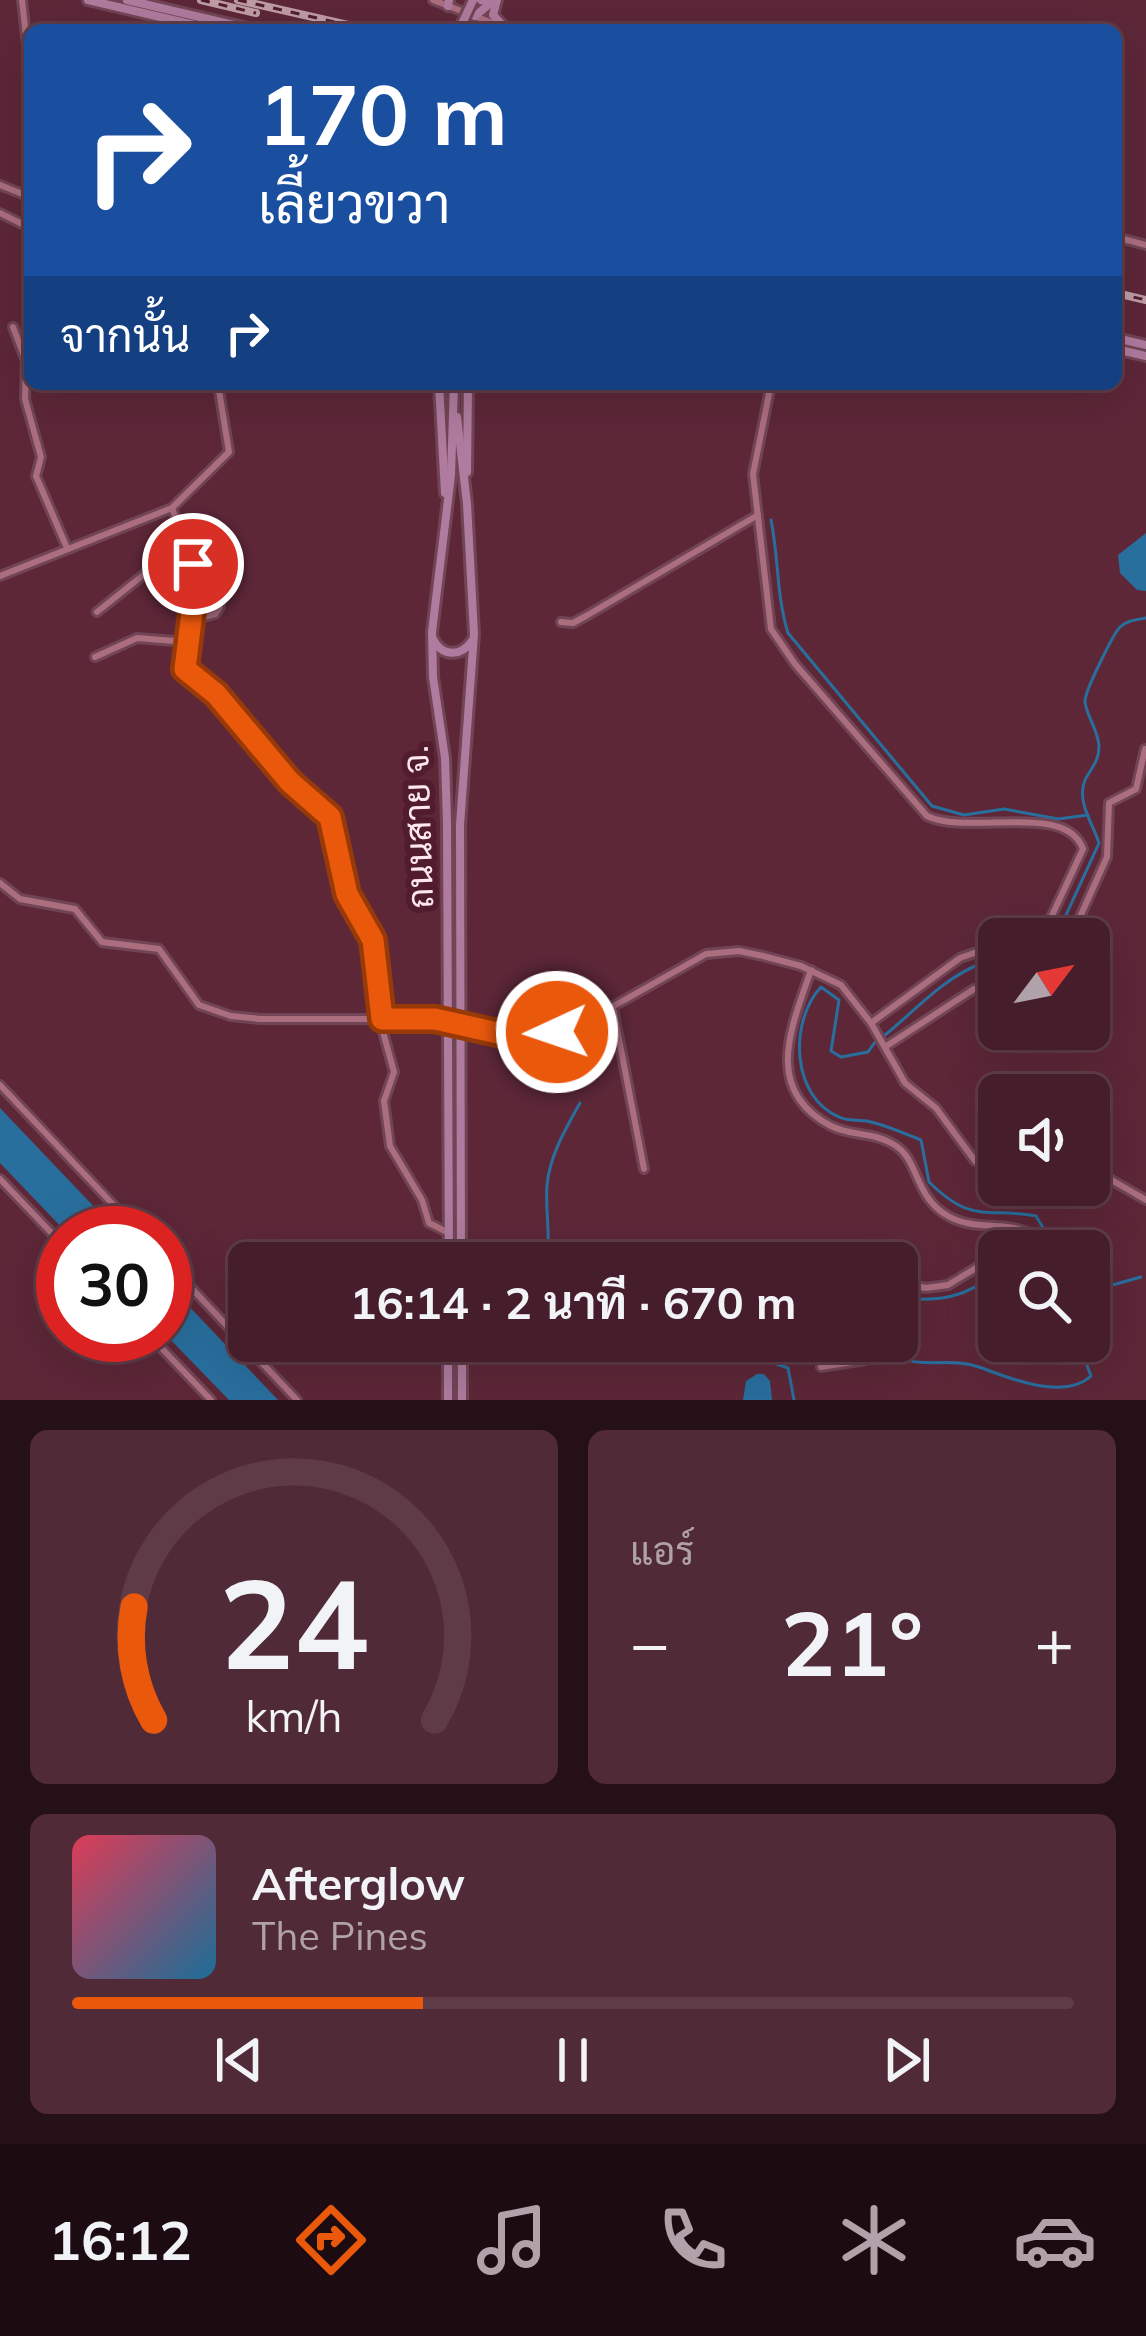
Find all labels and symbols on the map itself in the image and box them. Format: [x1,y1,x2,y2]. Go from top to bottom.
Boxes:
pin [142,513,244,615]
street label: ถนนสาย จ. [392,745,442,909]
north arrow [978,918,1110,1050]
position arrow [494,969,620,1095]
speed limit sign: 30 [36,1206,192,1362]

